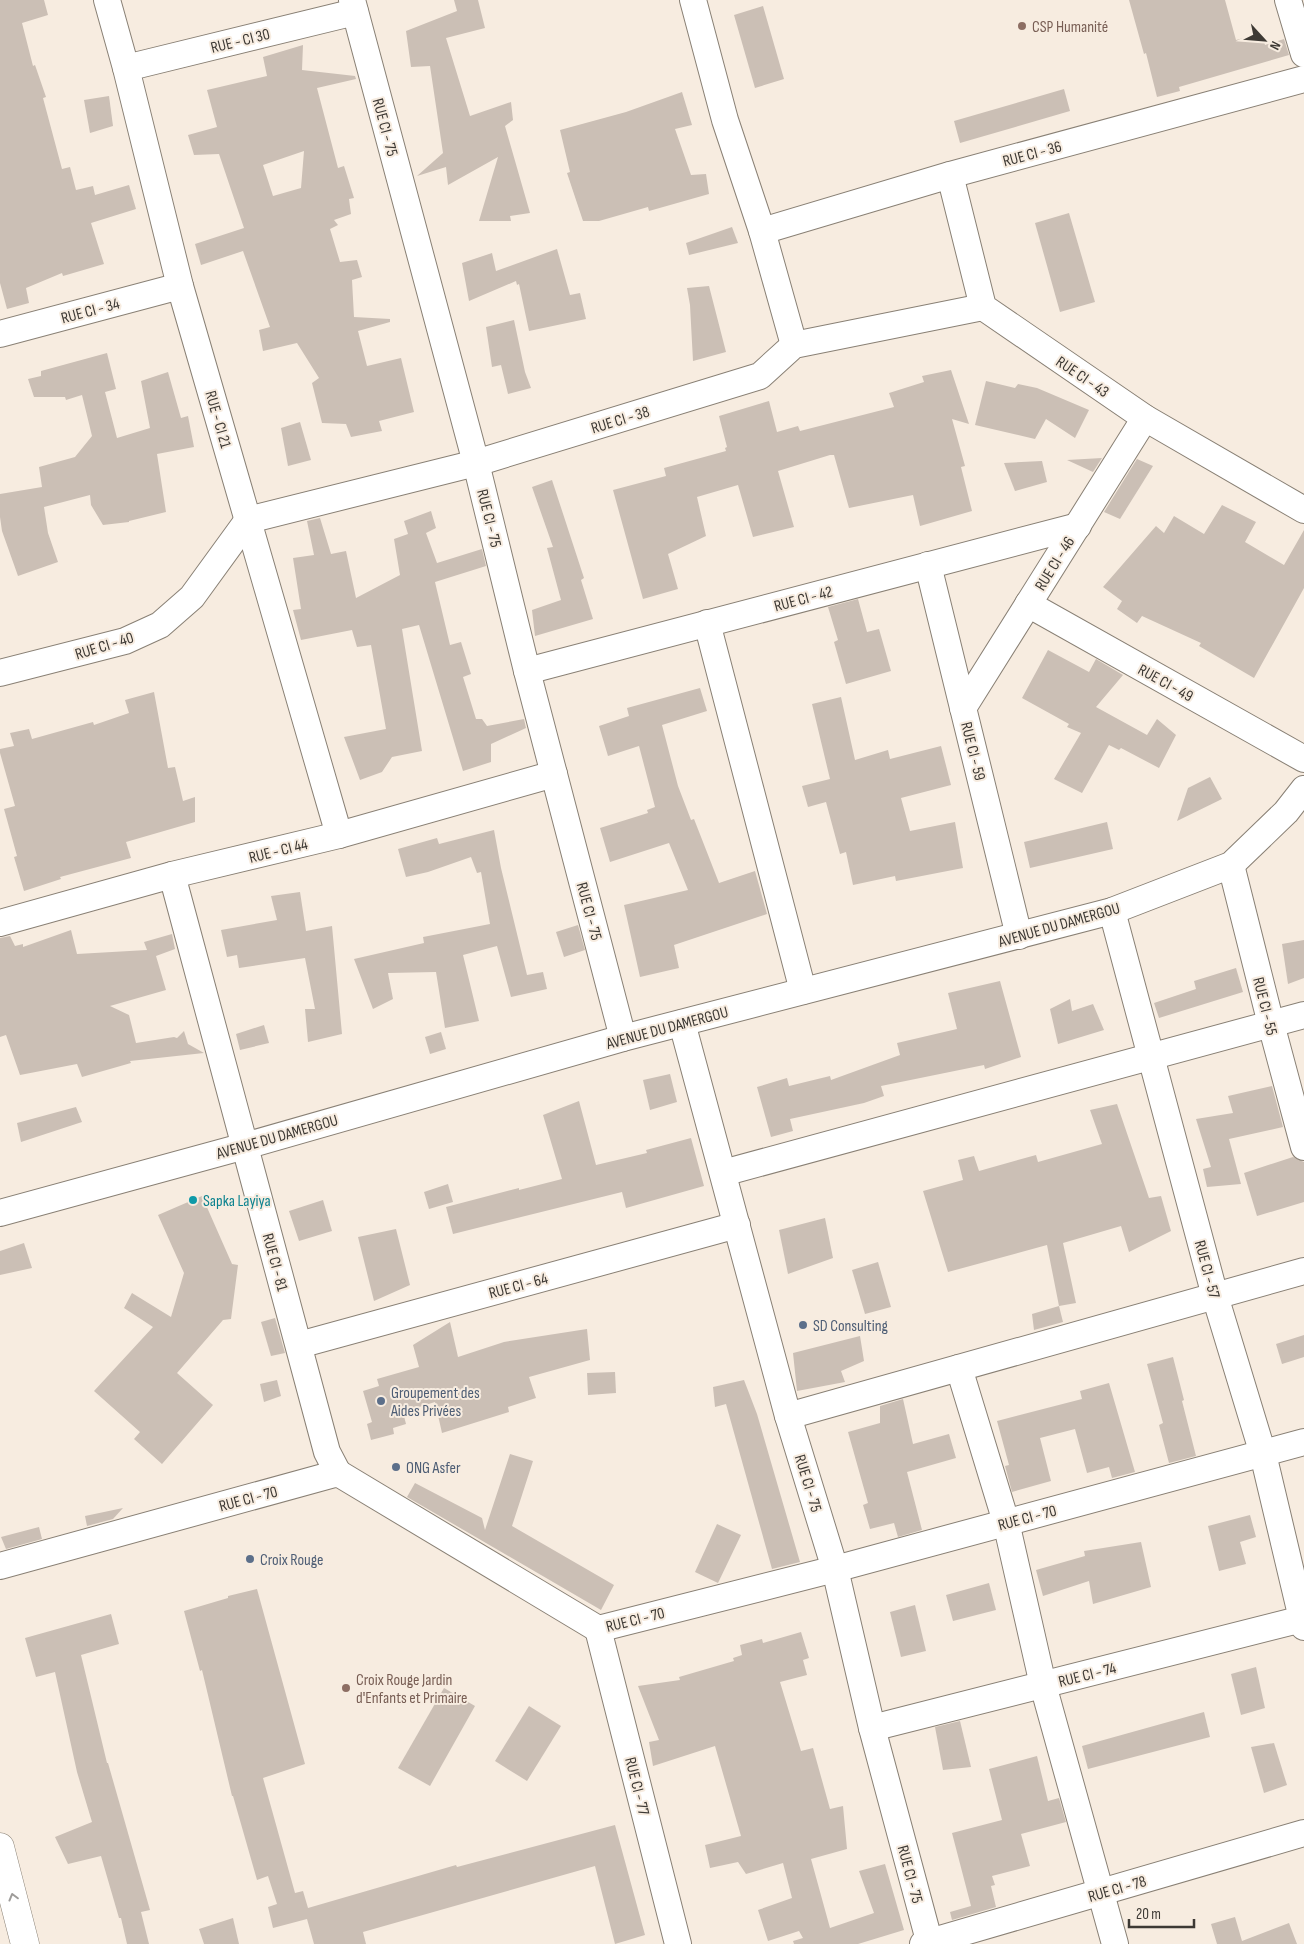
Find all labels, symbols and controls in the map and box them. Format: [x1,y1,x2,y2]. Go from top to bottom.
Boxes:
north arrow [1239,15,1289,65]
place label: CSP Humanité [1032,18,1108,37]
marker: CSP Humanité [1016,20,1028,32]
street label: RUE - CI 30 [209,25,272,58]
text: N [1266,38,1285,53]
street label: RUE CI - 75 [368,96,401,158]
street label: RUE CI - 36 [1001,138,1064,171]
street label: RUE CI - 34 [59,294,122,328]
street label: RUE CI - 43 [1052,353,1112,402]
street label: RUE - CI 21 [200,389,235,451]
street label: RUE CI - 38 [589,403,652,438]
street label: RUE CI - 75 [472,487,505,549]
street label: RUE CI - 46 [1031,533,1079,594]
street label: RUE CI - 42 [772,583,835,616]
street label: RUE CI - 40 [73,629,136,664]
street label: RUE CI - 49 [1134,660,1196,706]
street label: RUE CI - 59 [956,720,989,783]
street label: RUE - CI 44 [247,835,310,868]
street label: RUE CI - 75 [572,880,605,942]
street label: AVENUE DU DAMERGOU [996,899,1122,952]
street label: RUE CI - 55 [1248,975,1281,1037]
street label: AVENUE DU DAMERGOU [603,1003,730,1054]
street label: AVENUE DU DAMERGOU [214,1111,340,1164]
place label: Sapka Layiya [203,1192,271,1211]
marker: Sapka Layiya [187,1194,199,1206]
street label: RUE CI - 81 [258,1231,291,1294]
street label: RUE CI - 57 [1190,1238,1224,1301]
street label: RUE CI - 64 [487,1269,550,1303]
place label: SD Consulting [813,1317,888,1336]
marker: SD Consulting [797,1319,809,1331]
place label: Groupement des Aides Privées [390,1384,480,1421]
marker: Groupement des Aides Privées [375,1395,387,1407]
street label: RUE CI - 75 [790,1452,825,1514]
place label: ONG Asfer [406,1459,461,1478]
marker: ONG Asfer [390,1461,402,1473]
street label: RUE CI - 70 [217,1483,280,1516]
street label: RUE CI - 70 [996,1502,1059,1535]
place label: Croix Rouge [260,1551,323,1570]
marker: Croix Rouge [244,1553,256,1565]
street label: RUE CI - 70 [604,1604,667,1637]
street label: RUE CI - 74 [1057,1659,1118,1692]
place label: Croix Rouge Jardin d'Enfants et Primaire [356,1671,468,1708]
marker: Croix Rouge Jardin d'Enfants et Primaire [340,1682,352,1694]
street label: RUE CI - 77 [620,1755,653,1818]
street label: RUE CI - 75 [893,1843,926,1905]
street label: RUE CI - 78 [1086,1872,1149,1907]
one-way arrow [8,1892,19,1901]
scale bar [1129,1896,1194,1928]
text: 20 m [1136,1905,1161,1924]

